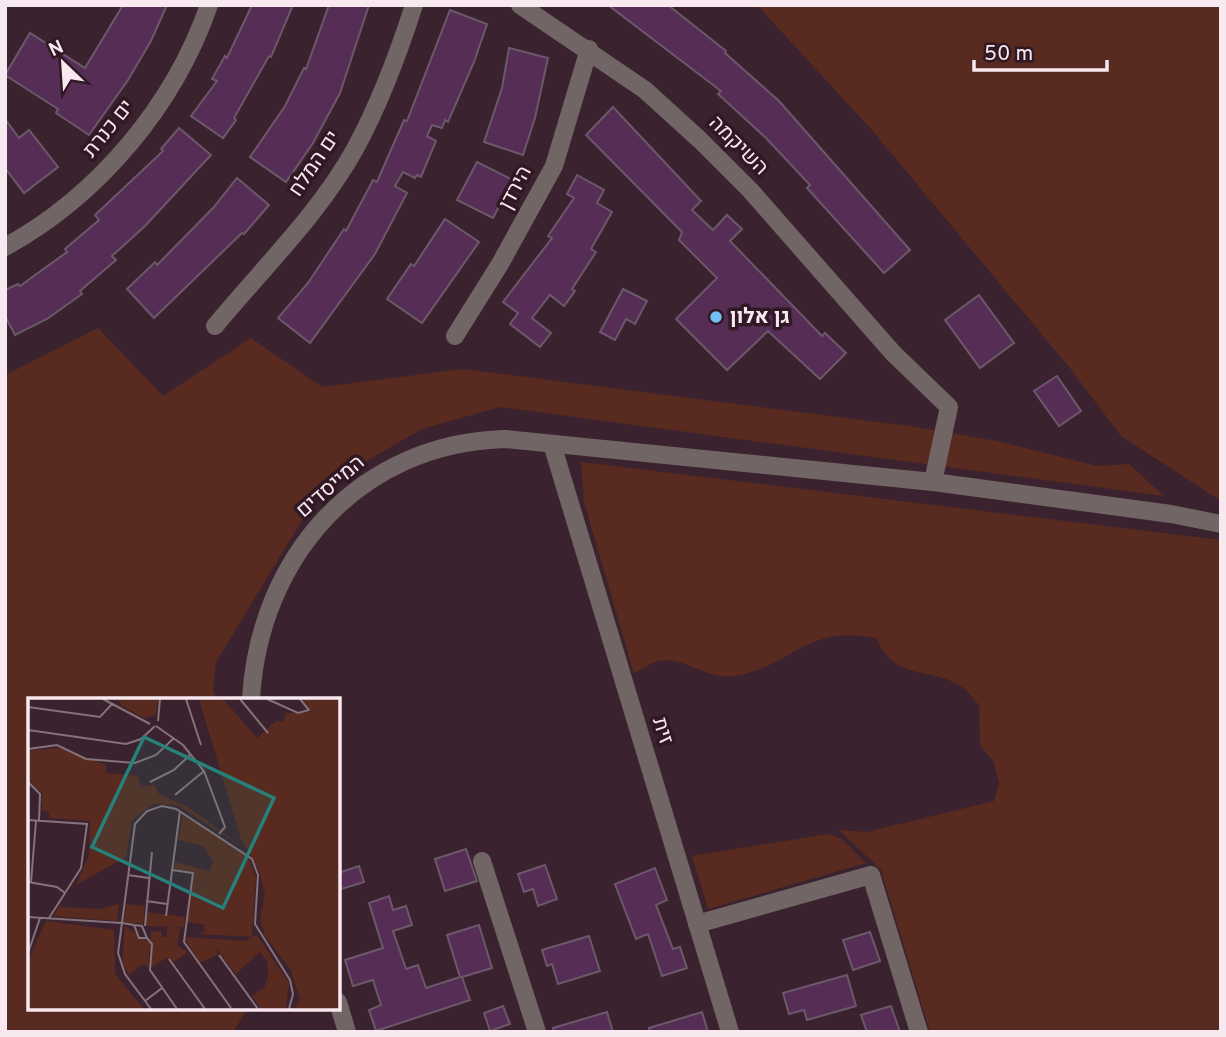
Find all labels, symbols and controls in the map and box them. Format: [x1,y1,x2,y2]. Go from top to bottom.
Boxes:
north arrow [28,28,98,98]
scale bar [974,28,1107,72]
text: N [45,36,68,63]
text: 50 m [984,41,1033,68]
street label: ים כנרת [77,94,141,164]
street label: השיקמה [702,110,774,182]
street label: ים המלח [283,126,347,202]
street label: הירדן [493,161,539,215]
place label: גן אלון [730,304,790,331]
marker: גן אלון [708,309,724,325]
street label: המייסדים [291,450,371,524]
inset map [28,698,340,1009]
street label: זית [645,714,679,748]

